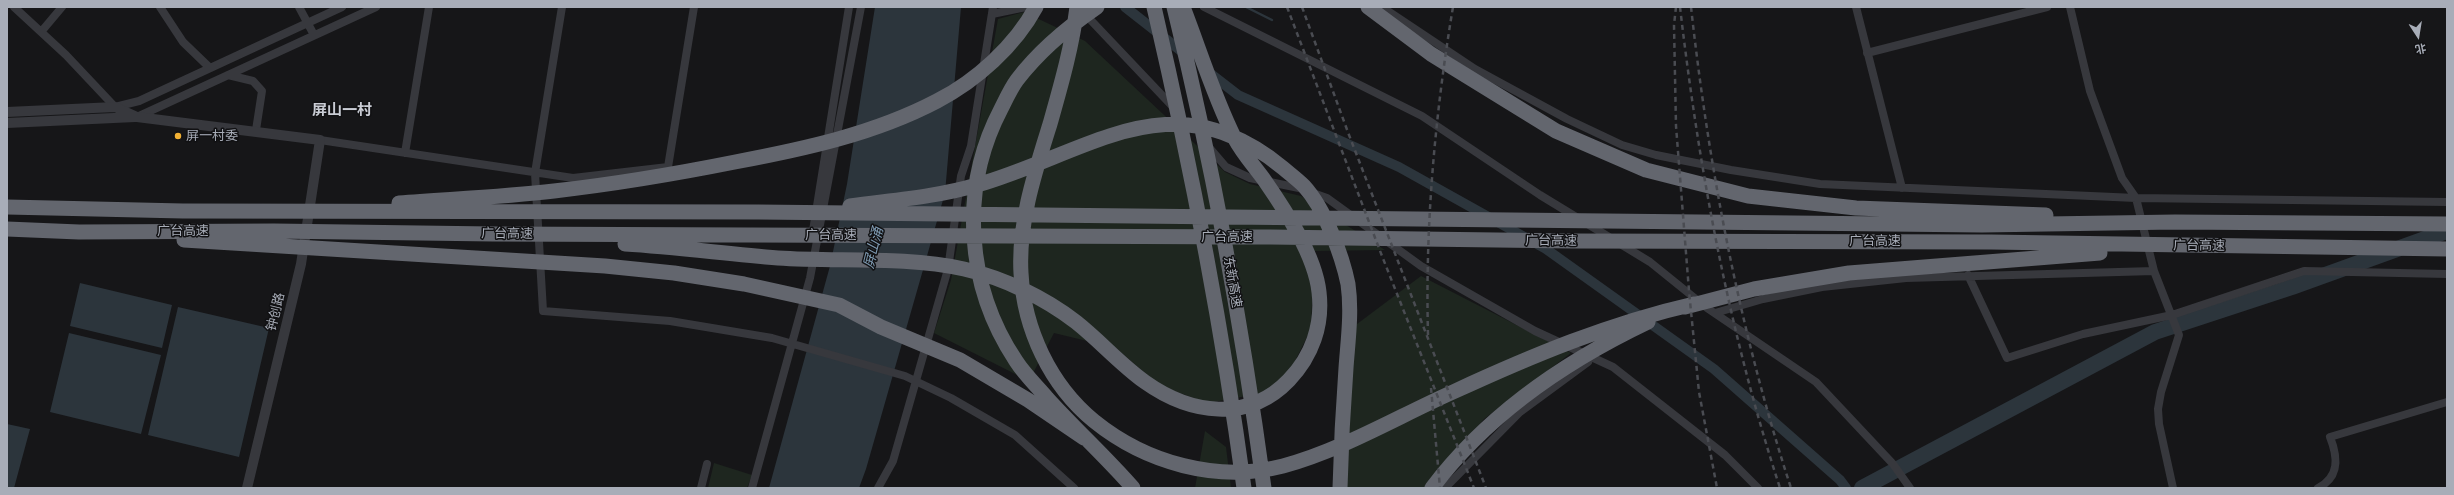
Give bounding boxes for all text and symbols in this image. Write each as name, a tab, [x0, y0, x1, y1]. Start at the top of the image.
north arrow	[2398, 16, 2438, 56]
text: 北	[2414, 41, 2427, 56]
district label: 屏山一村	[312, 102, 372, 120]
place label: 屏一村委	[186, 128, 238, 144]
marker: 屏一村委	[173, 131, 183, 141]
street label: 广台高速	[157, 223, 209, 239]
street label: 广台高速	[481, 226, 533, 242]
water label: 屏山涌	[861, 226, 887, 270]
street label: 广台高速	[805, 227, 857, 243]
street label: 广台高速	[1201, 229, 1253, 245]
street label: 广台高速	[1525, 233, 1577, 249]
street label: 广台高速	[1849, 233, 1901, 249]
street label: 广台高速	[2173, 238, 2225, 254]
street label: 东新高速	[1220, 255, 1244, 309]
street label: 钟创路	[264, 291, 288, 333]

